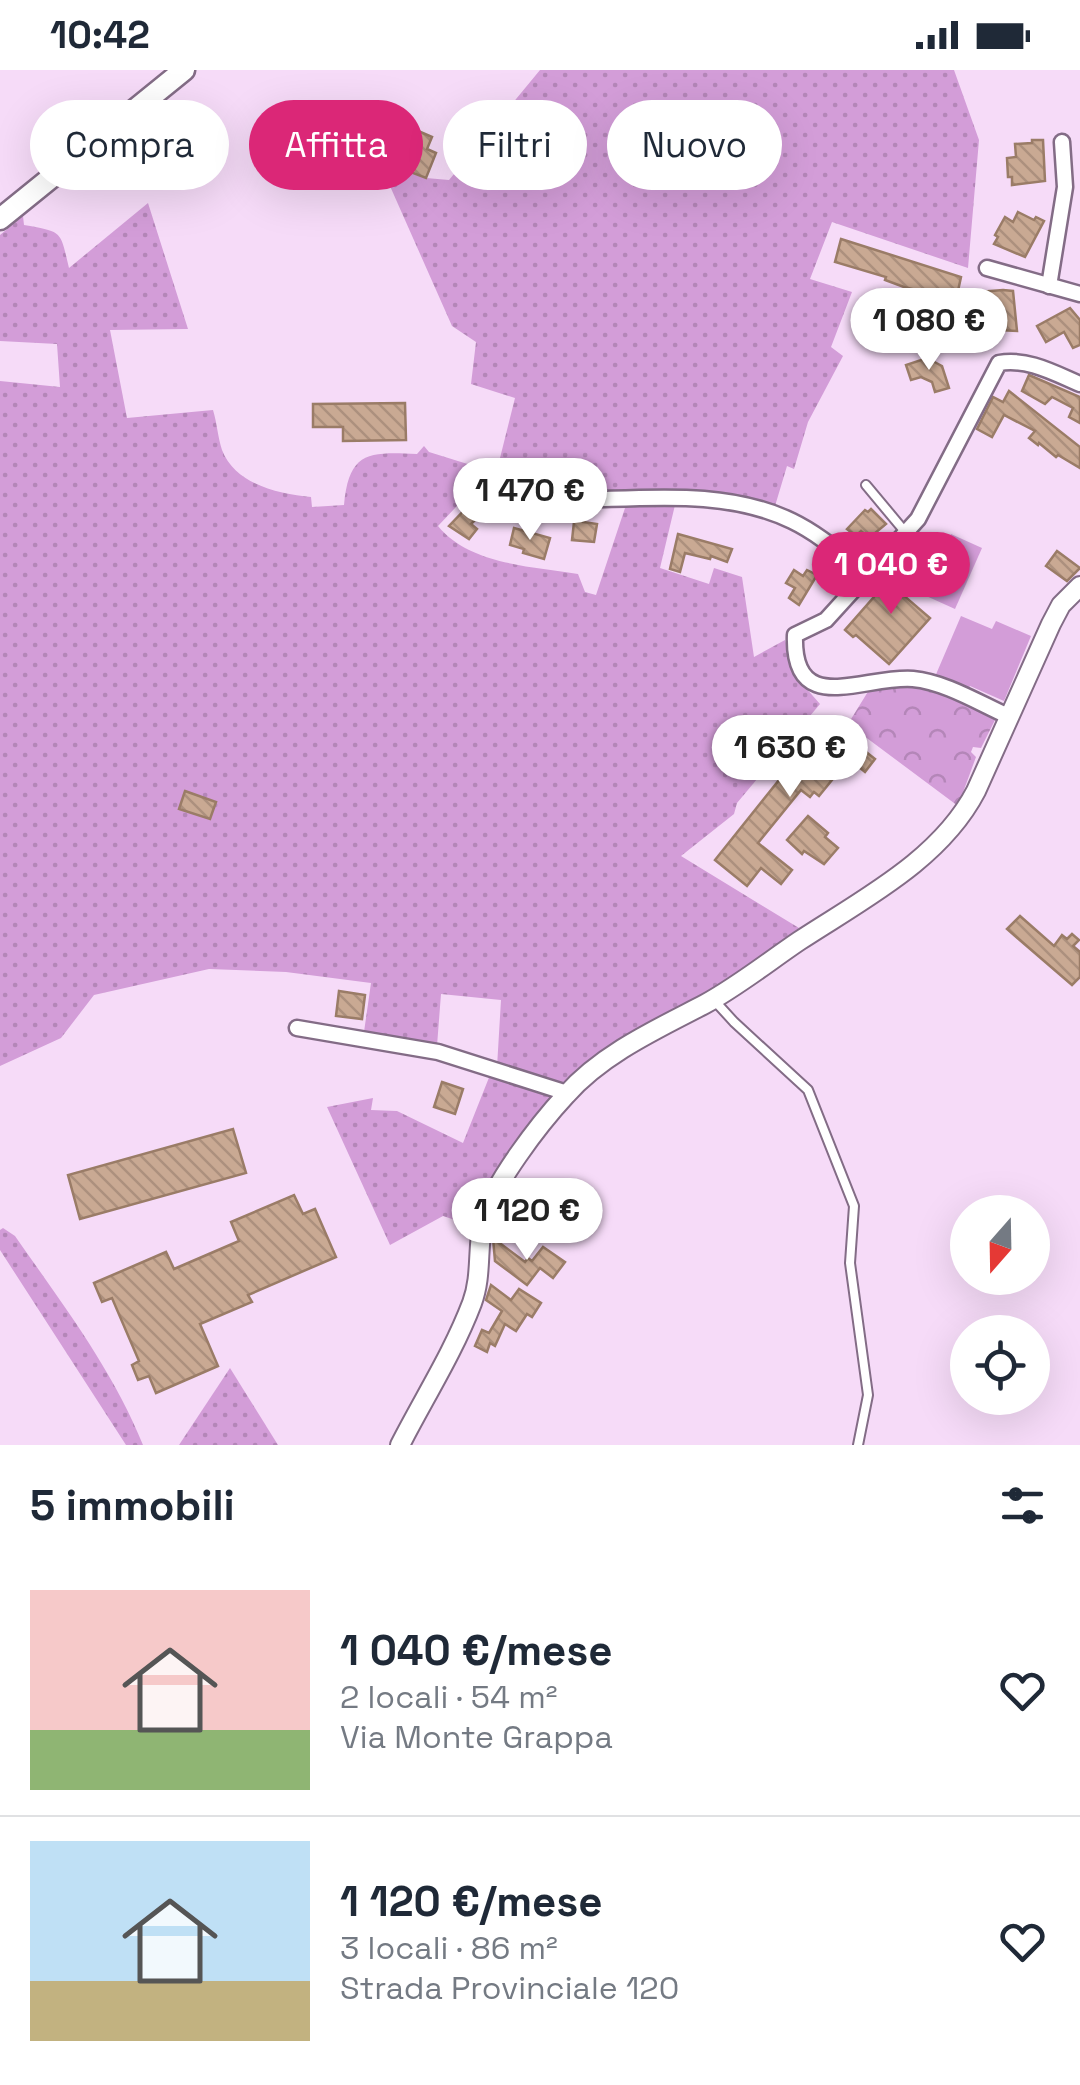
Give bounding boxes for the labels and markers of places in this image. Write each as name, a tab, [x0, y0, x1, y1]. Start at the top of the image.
pin: 1 080 €	[837, 288, 1021, 373]
pin: 1 470 €	[438, 458, 622, 543]
pin: 1 040 €	[799, 532, 983, 617]
pin: 1 630 €	[698, 715, 882, 800]
pin: 1 120 €	[435, 1178, 619, 1263]

